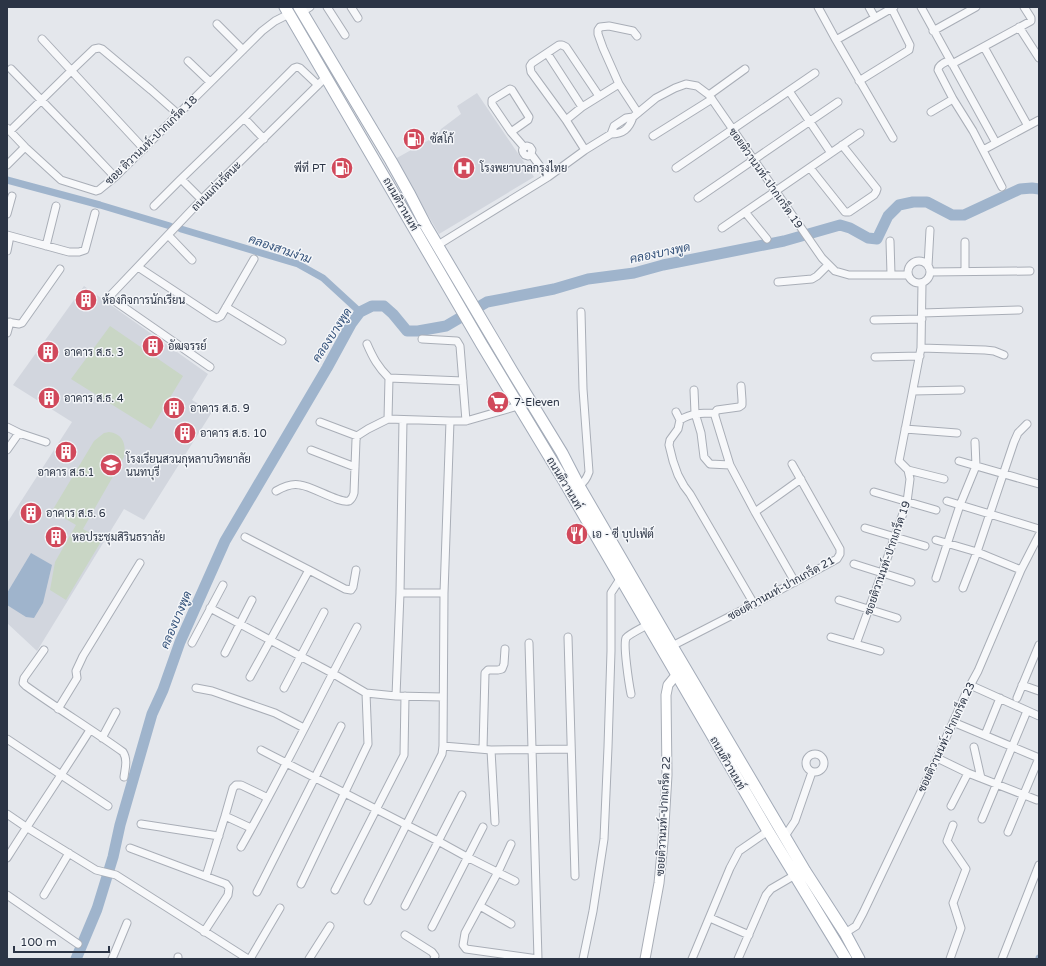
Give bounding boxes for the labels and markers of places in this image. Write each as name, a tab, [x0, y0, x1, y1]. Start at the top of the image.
fuel station icon: ซัสโก้	[401, 126, 427, 152]
place label: ซัสโก้	[430, 131, 455, 146]
fuel station icon: พีที PT	[329, 155, 355, 181]
hospital icon: โรงพยาบาลกรุงไทย	[451, 155, 477, 181]
place label: พีที PT	[294, 160, 326, 175]
place label: โรงพยาบาลกรุงไทย	[479, 160, 567, 177]
building icon: ห้องกิจการนักเรียน	[73, 287, 99, 313]
place label: ห้องกิจการนักเรียน	[102, 292, 185, 307]
building icon: อัฒจรรย์	[140, 333, 166, 359]
place label: อัฒจรรย์	[168, 338, 207, 353]
building icon: อาคาร ส.ธ. 3	[35, 339, 61, 365]
place label: อาคาร ส.ธ. 3	[64, 346, 124, 359]
building icon: อาคาร ส.ธ. 4	[36, 385, 62, 411]
supermarket icon: 7-Eleven	[485, 389, 511, 415]
place label: อาคาร ส.ธ. 4	[64, 392, 124, 405]
building icon: อาคาร ส.ธ. 9	[161, 395, 187, 421]
place label: 7-Eleven	[514, 396, 560, 409]
place label: อาคาร ส.ธ. 9	[190, 402, 250, 415]
building icon: อาคาร ส.ธ. 10	[172, 420, 198, 446]
place label: อาคาร ส.ธ. 10	[200, 427, 267, 440]
building icon: อาคาร ส.ธ.1	[53, 439, 79, 465]
place label: โรงเรียนสวนกุหลาบวิทยาลัย นนทบุรี	[125, 451, 251, 481]
school or university icon: โรงเรียนสวนกุหลาบวิทยาลัย นนทบุรี	[98, 452, 124, 478]
place label: อาคาร ส.ธ.1	[38, 466, 94, 479]
building icon: อาคาร ส.ธ. 6	[18, 500, 44, 526]
place label: อาคาร ส.ธ. 6	[46, 507, 106, 520]
restaurant icon: เอ - ซี บุปเฟ่ต์	[564, 521, 590, 547]
building icon: หอประชุมสิรินธราลัย	[43, 524, 69, 550]
place label: เอ - ซี บุปเฟ่ต์	[592, 526, 654, 543]
place label: หอประชุมสิรินธราลัย	[72, 530, 165, 546]

